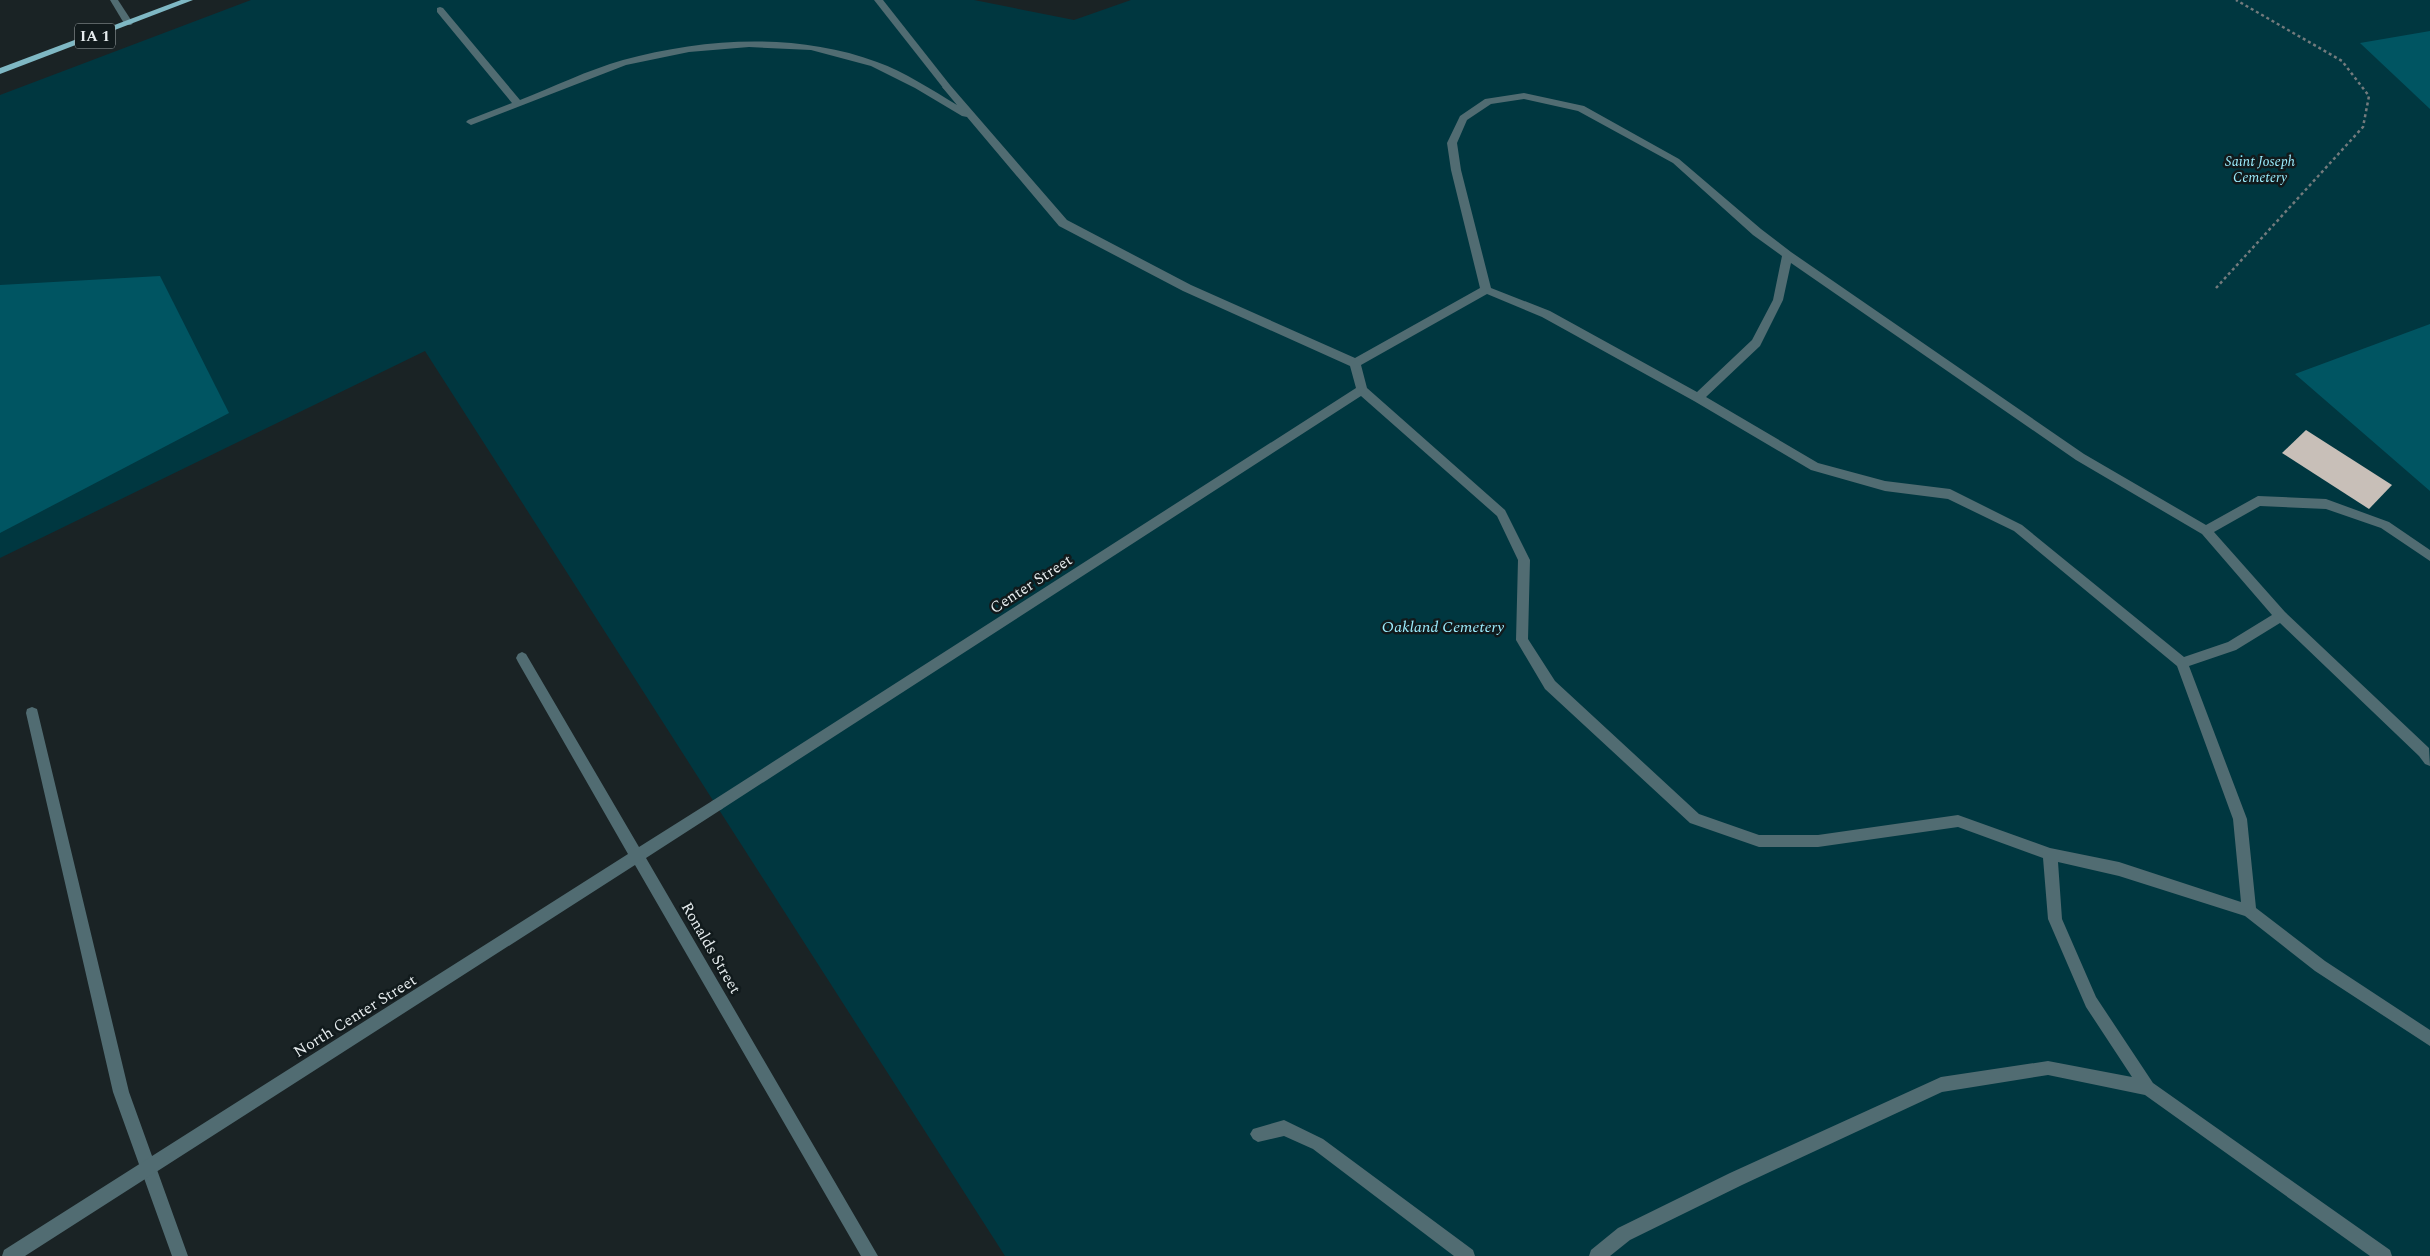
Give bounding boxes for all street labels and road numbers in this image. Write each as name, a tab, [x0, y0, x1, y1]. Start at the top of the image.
road number: IA 1	[75, 24, 115, 48]
street label: Center Street	[985, 548, 1077, 620]
street label: Ronalds Street	[675, 898, 747, 999]
street label: North Center Street	[289, 968, 422, 1064]

